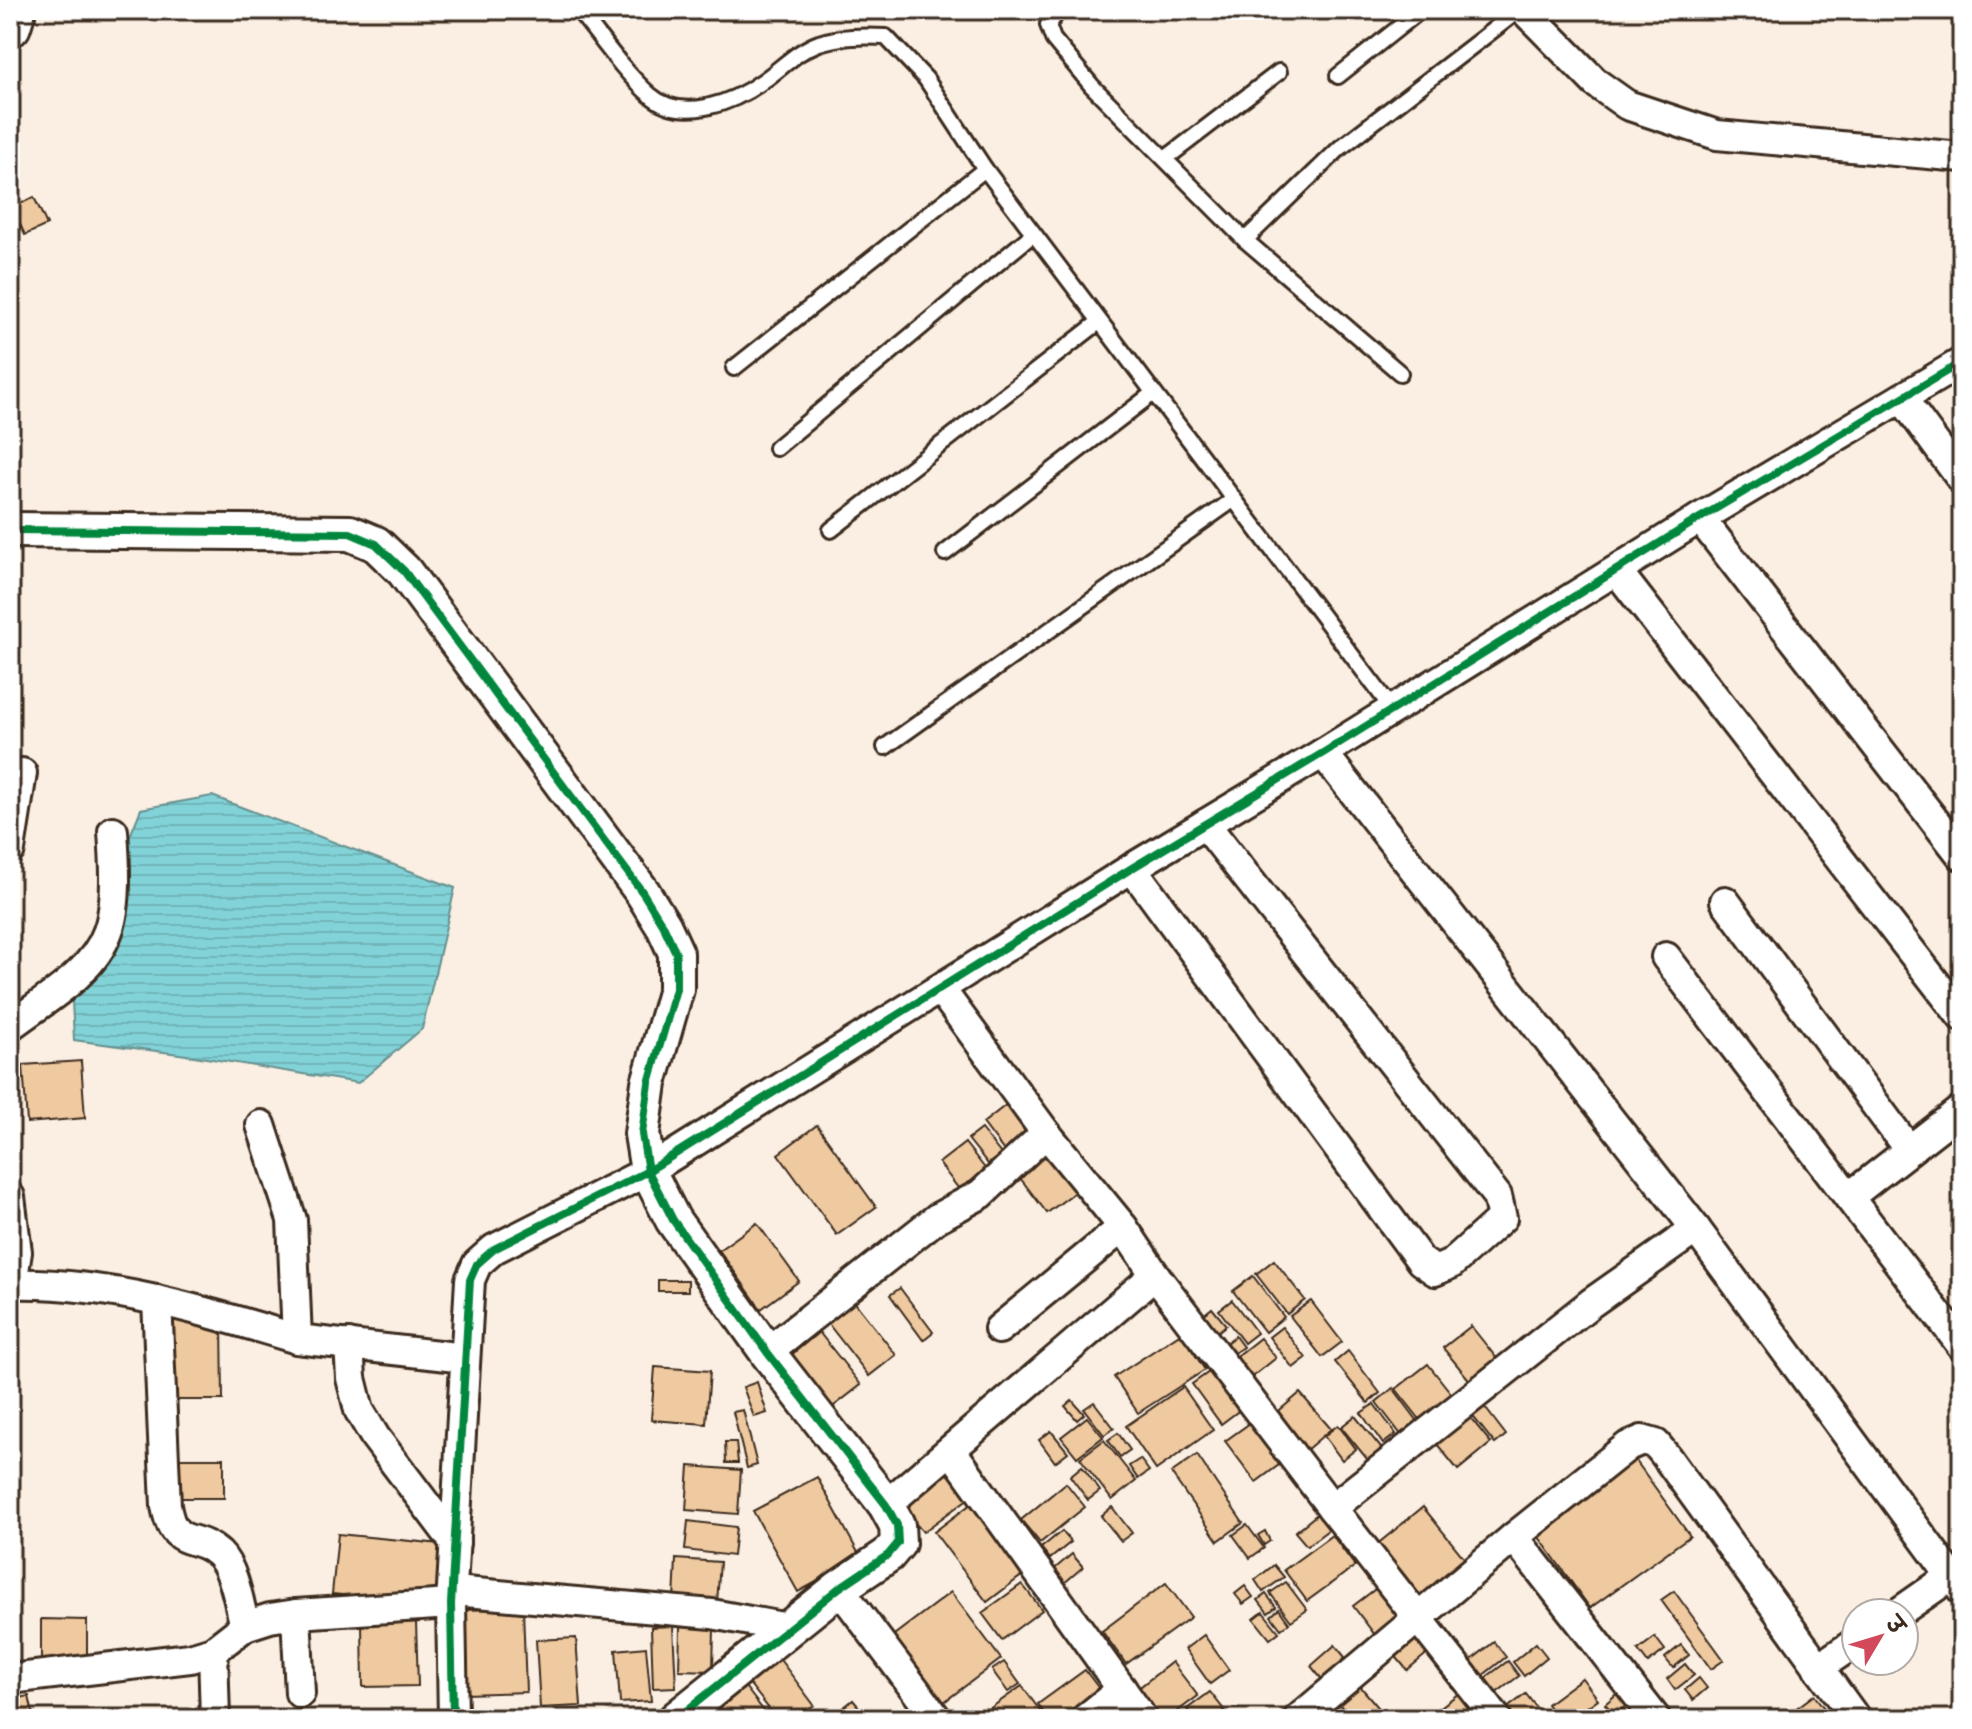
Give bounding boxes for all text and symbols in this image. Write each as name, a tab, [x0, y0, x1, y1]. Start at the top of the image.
north arrow	[1840, 1597, 1920, 1677]
text: उ	[1877, 1609, 1913, 1643]

